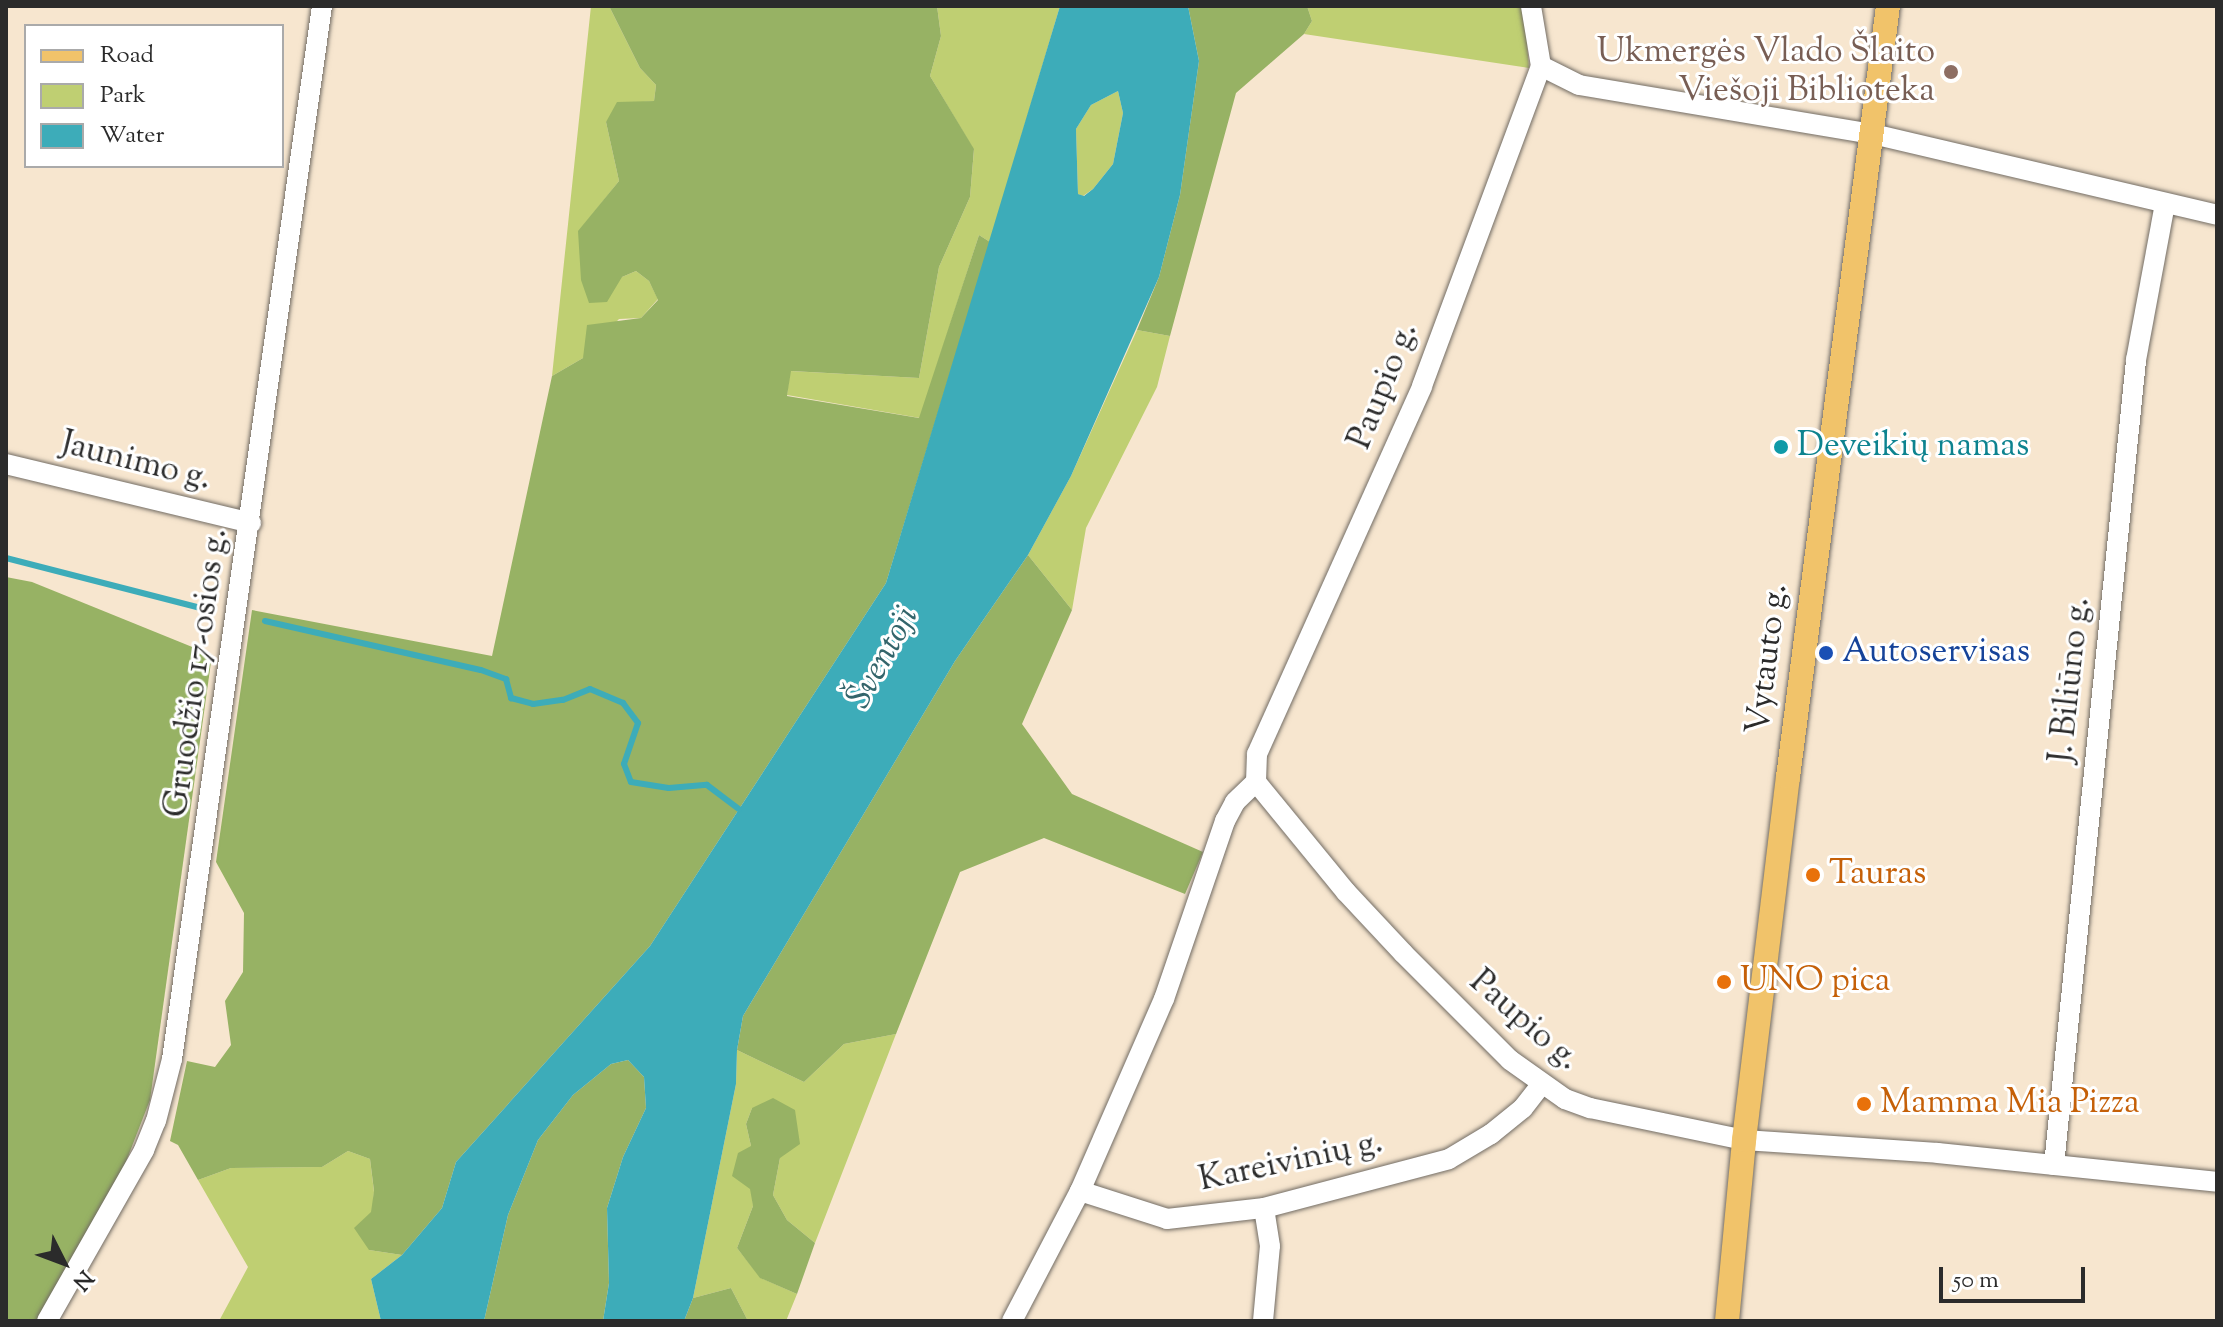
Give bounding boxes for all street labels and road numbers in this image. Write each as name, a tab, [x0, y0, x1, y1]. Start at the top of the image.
street label: Paupio g.	[1340, 317, 1428, 455]
street label: Jaunimo g.	[57, 424, 215, 500]
street label: Gruodžio 17-osios g.	[157, 526, 237, 820]
street label: Vytauto g.	[1739, 581, 1797, 737]
street label: J. Biliūno g.	[2042, 595, 2100, 765]
street label: Paupio g.	[1460, 962, 1588, 1080]
street label: Kareivinių g.	[1195, 1123, 1387, 1201]

